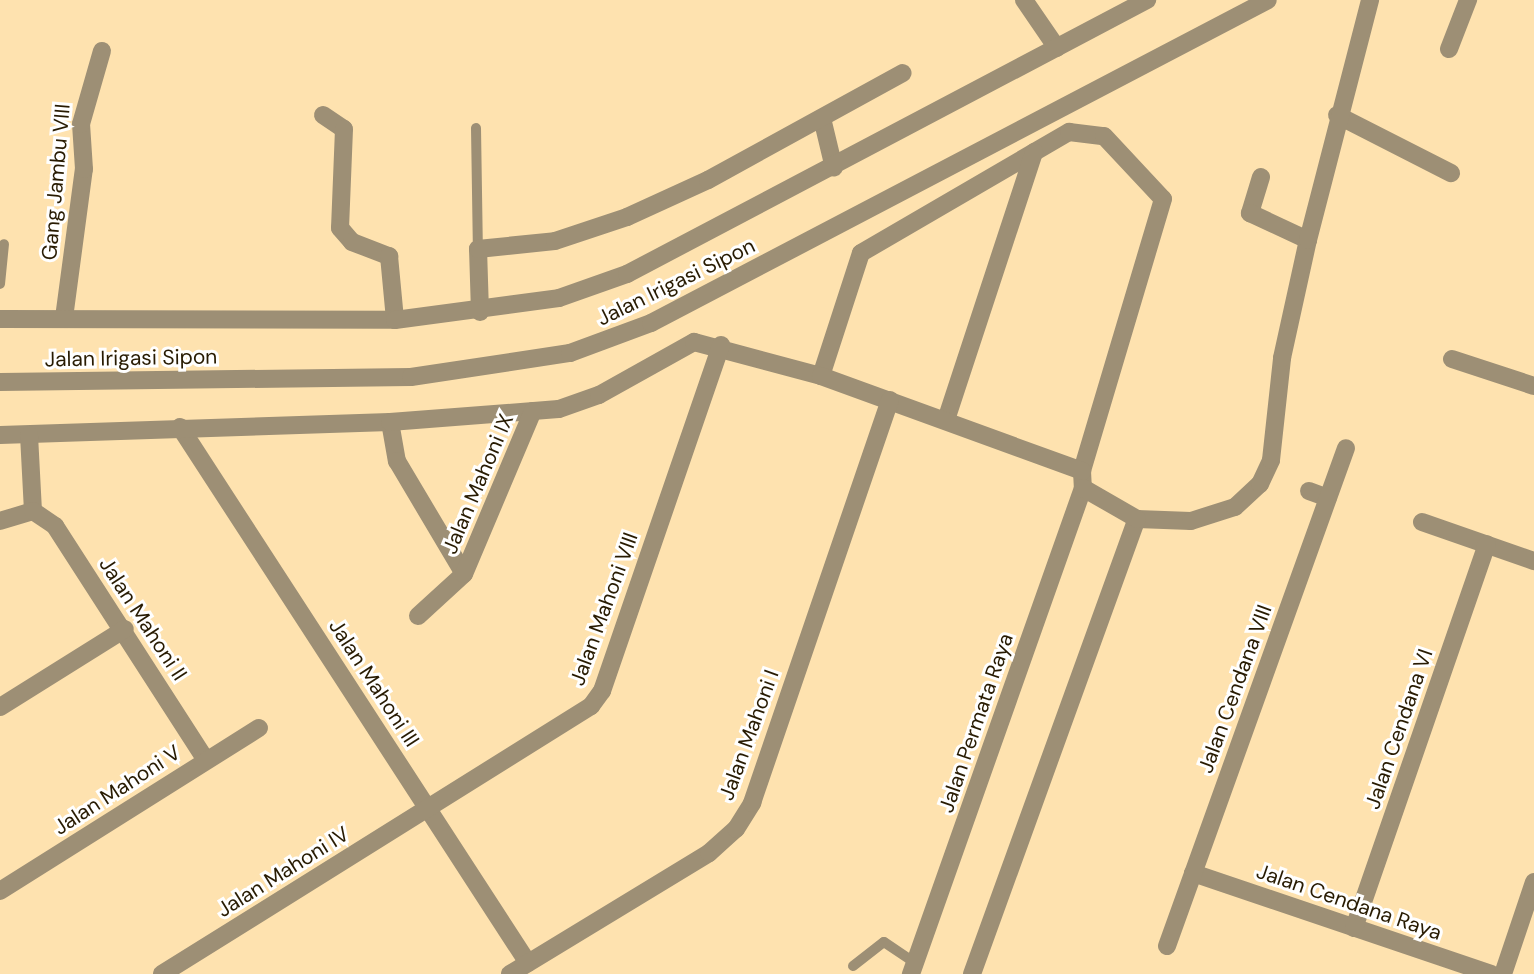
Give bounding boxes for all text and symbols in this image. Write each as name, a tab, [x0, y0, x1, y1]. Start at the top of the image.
street label: Gang Jambu VIII	[37, 103, 75, 261]
street label: Jalan Irigasi Sipon	[593, 233, 759, 331]
street label: Jalan Irigasi Sipon	[44, 344, 218, 372]
street label: Jalan Mahoni IX	[437, 410, 519, 558]
street label: Jalan Mahoni VIII	[565, 529, 643, 689]
street label: Jalan Mahoni II	[94, 553, 192, 685]
street label: Jalan Cendana VIII	[1193, 601, 1277, 777]
street label: Jalan Mahoni III	[323, 615, 425, 751]
street label: Jalan Permata Raya	[934, 630, 1018, 816]
street label: Jalan Cendana VI	[1360, 646, 1438, 812]
street label: Jalan Mahoni I	[714, 666, 784, 804]
street label: Jalan Mahoni V	[49, 740, 185, 840]
street label: Jalan Mahoni IV	[212, 821, 354, 923]
street label: Jalan Cendana Raya	[1253, 858, 1445, 946]

